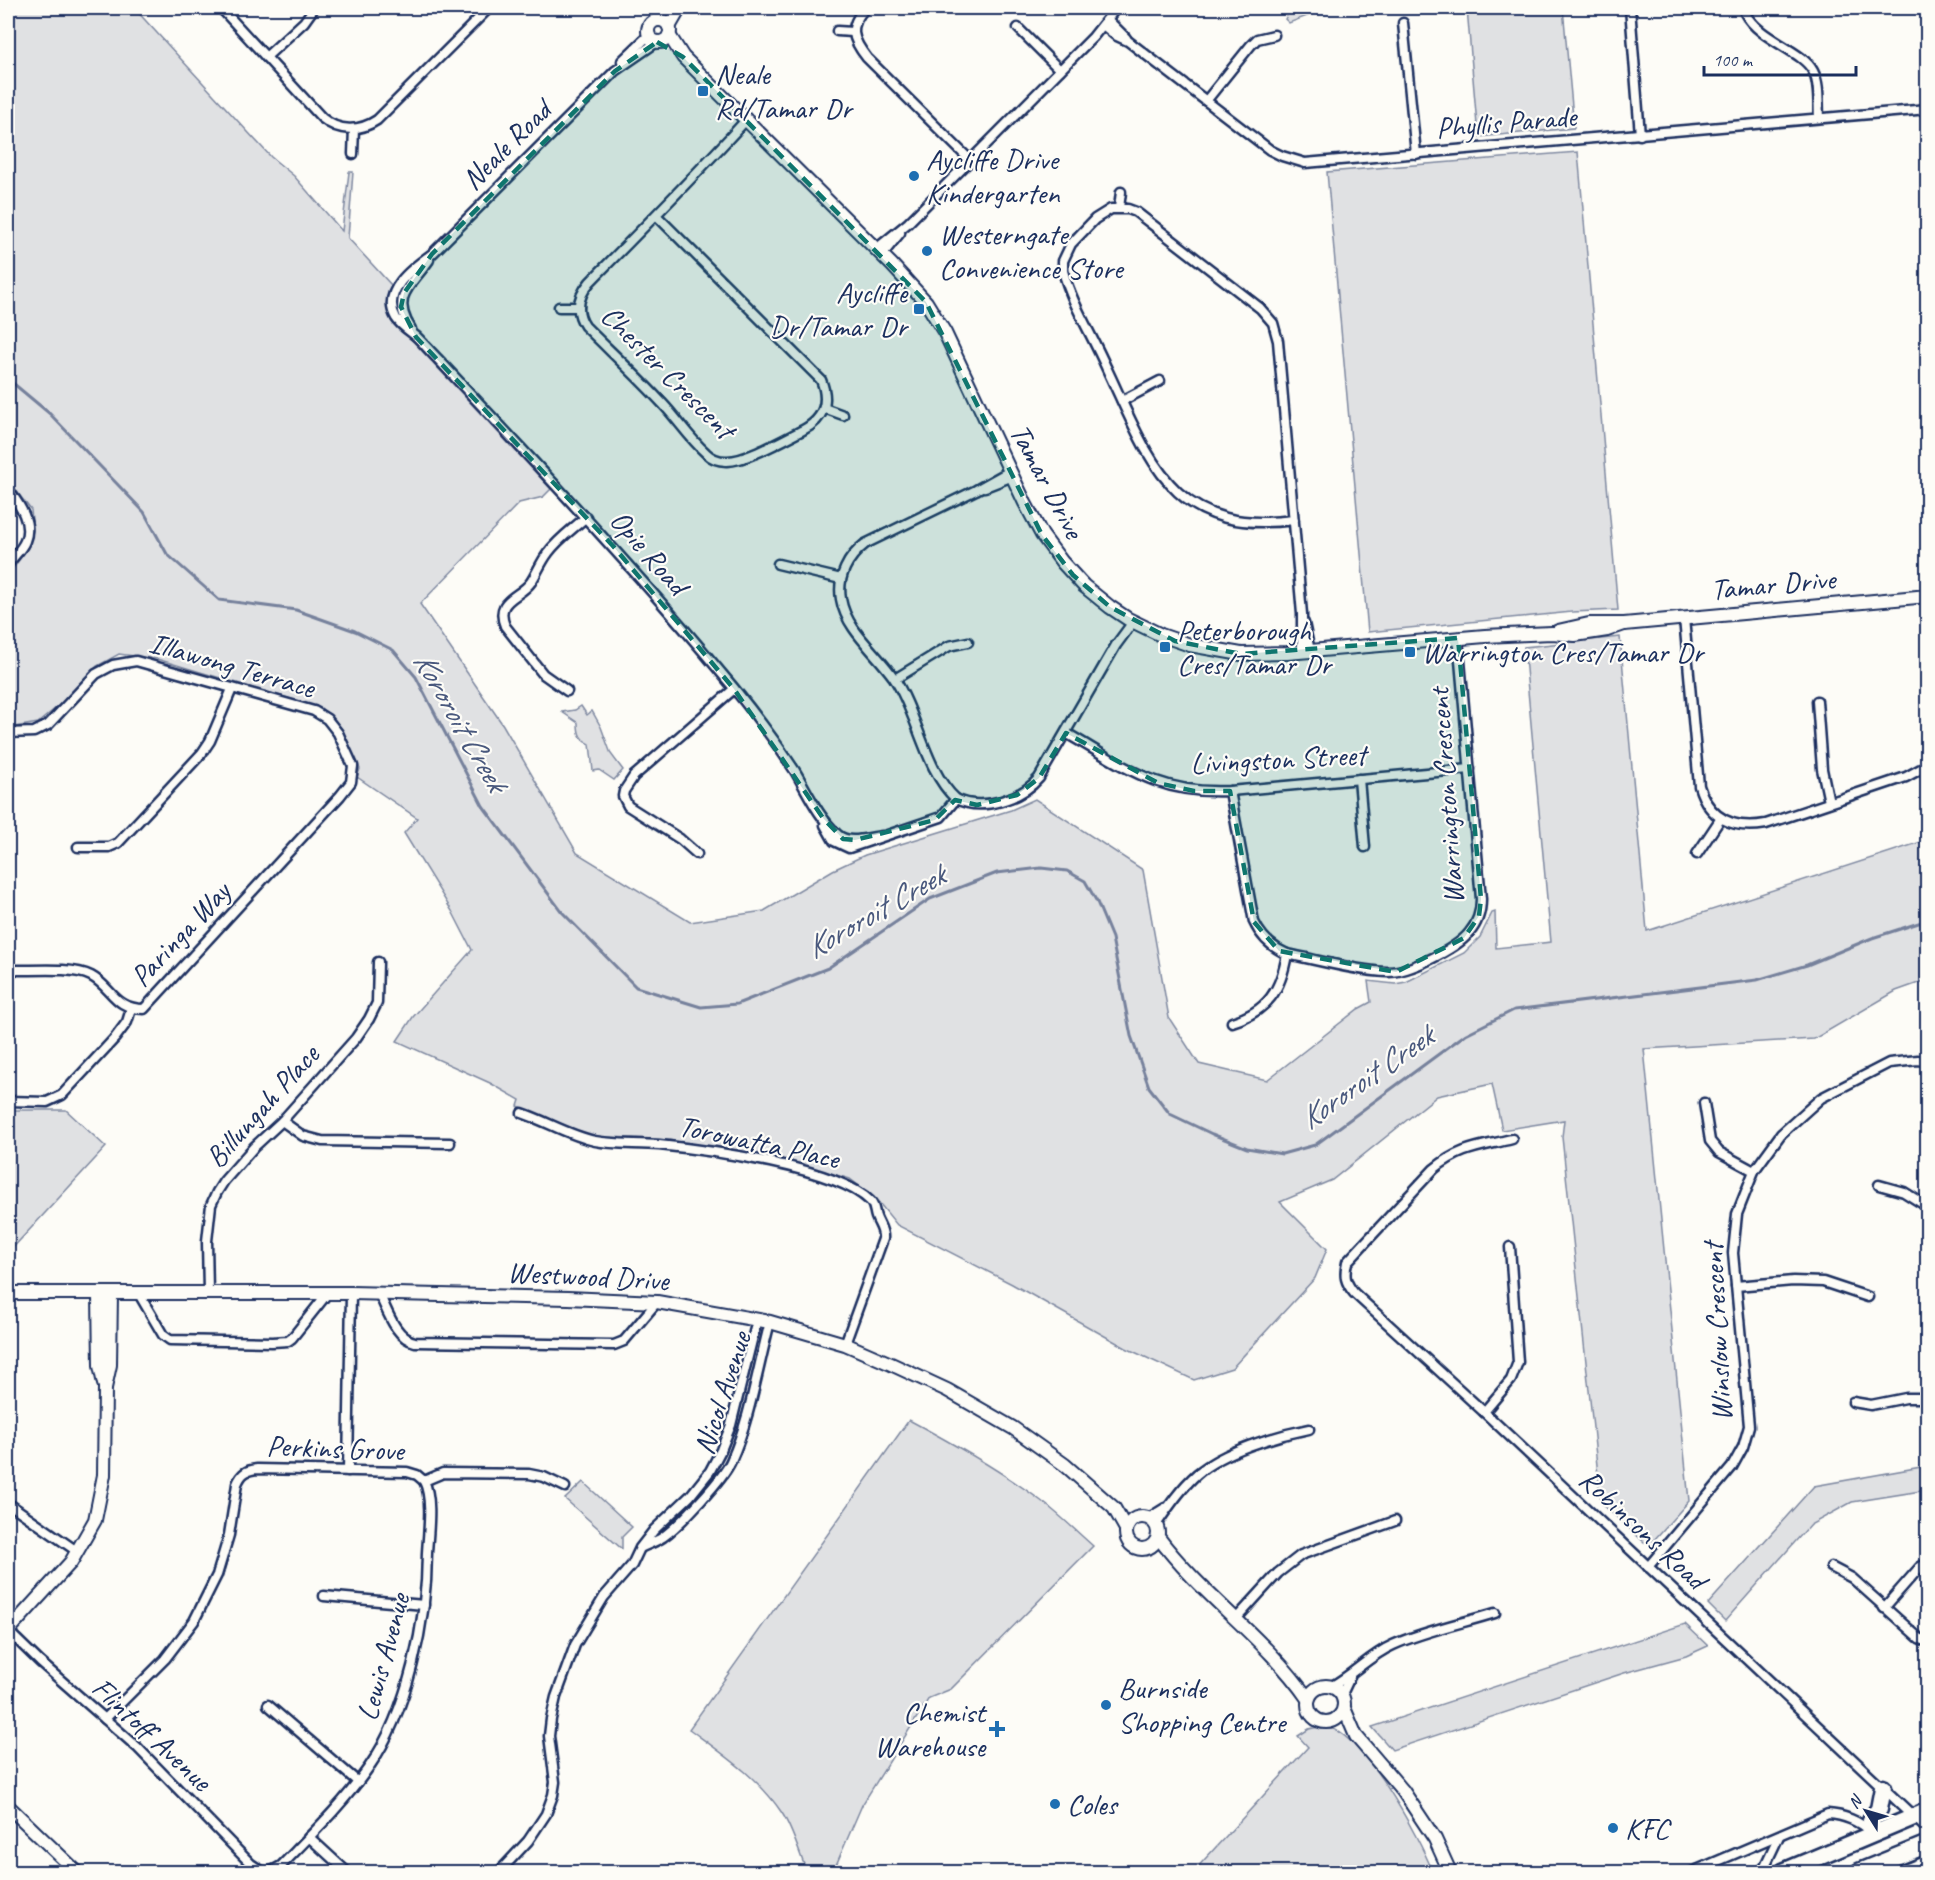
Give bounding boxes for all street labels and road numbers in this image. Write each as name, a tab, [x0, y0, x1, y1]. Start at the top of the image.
street label: Neale Road	[453, 89, 562, 198]
street label: Phyllis Parade	[1434, 97, 1580, 147]
street label: Chester Crescent	[593, 297, 746, 450]
street label: Tamar Drive	[1001, 417, 1094, 547]
street label: Opie Road	[602, 502, 699, 606]
street label: Tamar Drive	[1709, 559, 1839, 608]
street label: Illawong Terrace	[145, 623, 321, 707]
street label: Warrington Crescent	[1419, 684, 1473, 905]
street label: Livingston Street	[1189, 735, 1371, 783]
street label: Paringa Way	[122, 871, 240, 995]
street label: Billungah Place	[197, 1035, 329, 1175]
street label: Torowatta Place	[675, 1106, 845, 1178]
street label: Winslow Crescent	[1693, 1238, 1741, 1422]
street label: Westwood Drive	[507, 1253, 672, 1299]
street label: Nicol Avenue	[684, 1325, 760, 1459]
street label: Perkins Grove	[266, 1427, 406, 1469]
street label: Robinsons Road	[1571, 1460, 1718, 1601]
street label: Lewis Avenue	[348, 1587, 419, 1725]
street label: Flintoff Avenue	[84, 1669, 221, 1801]

